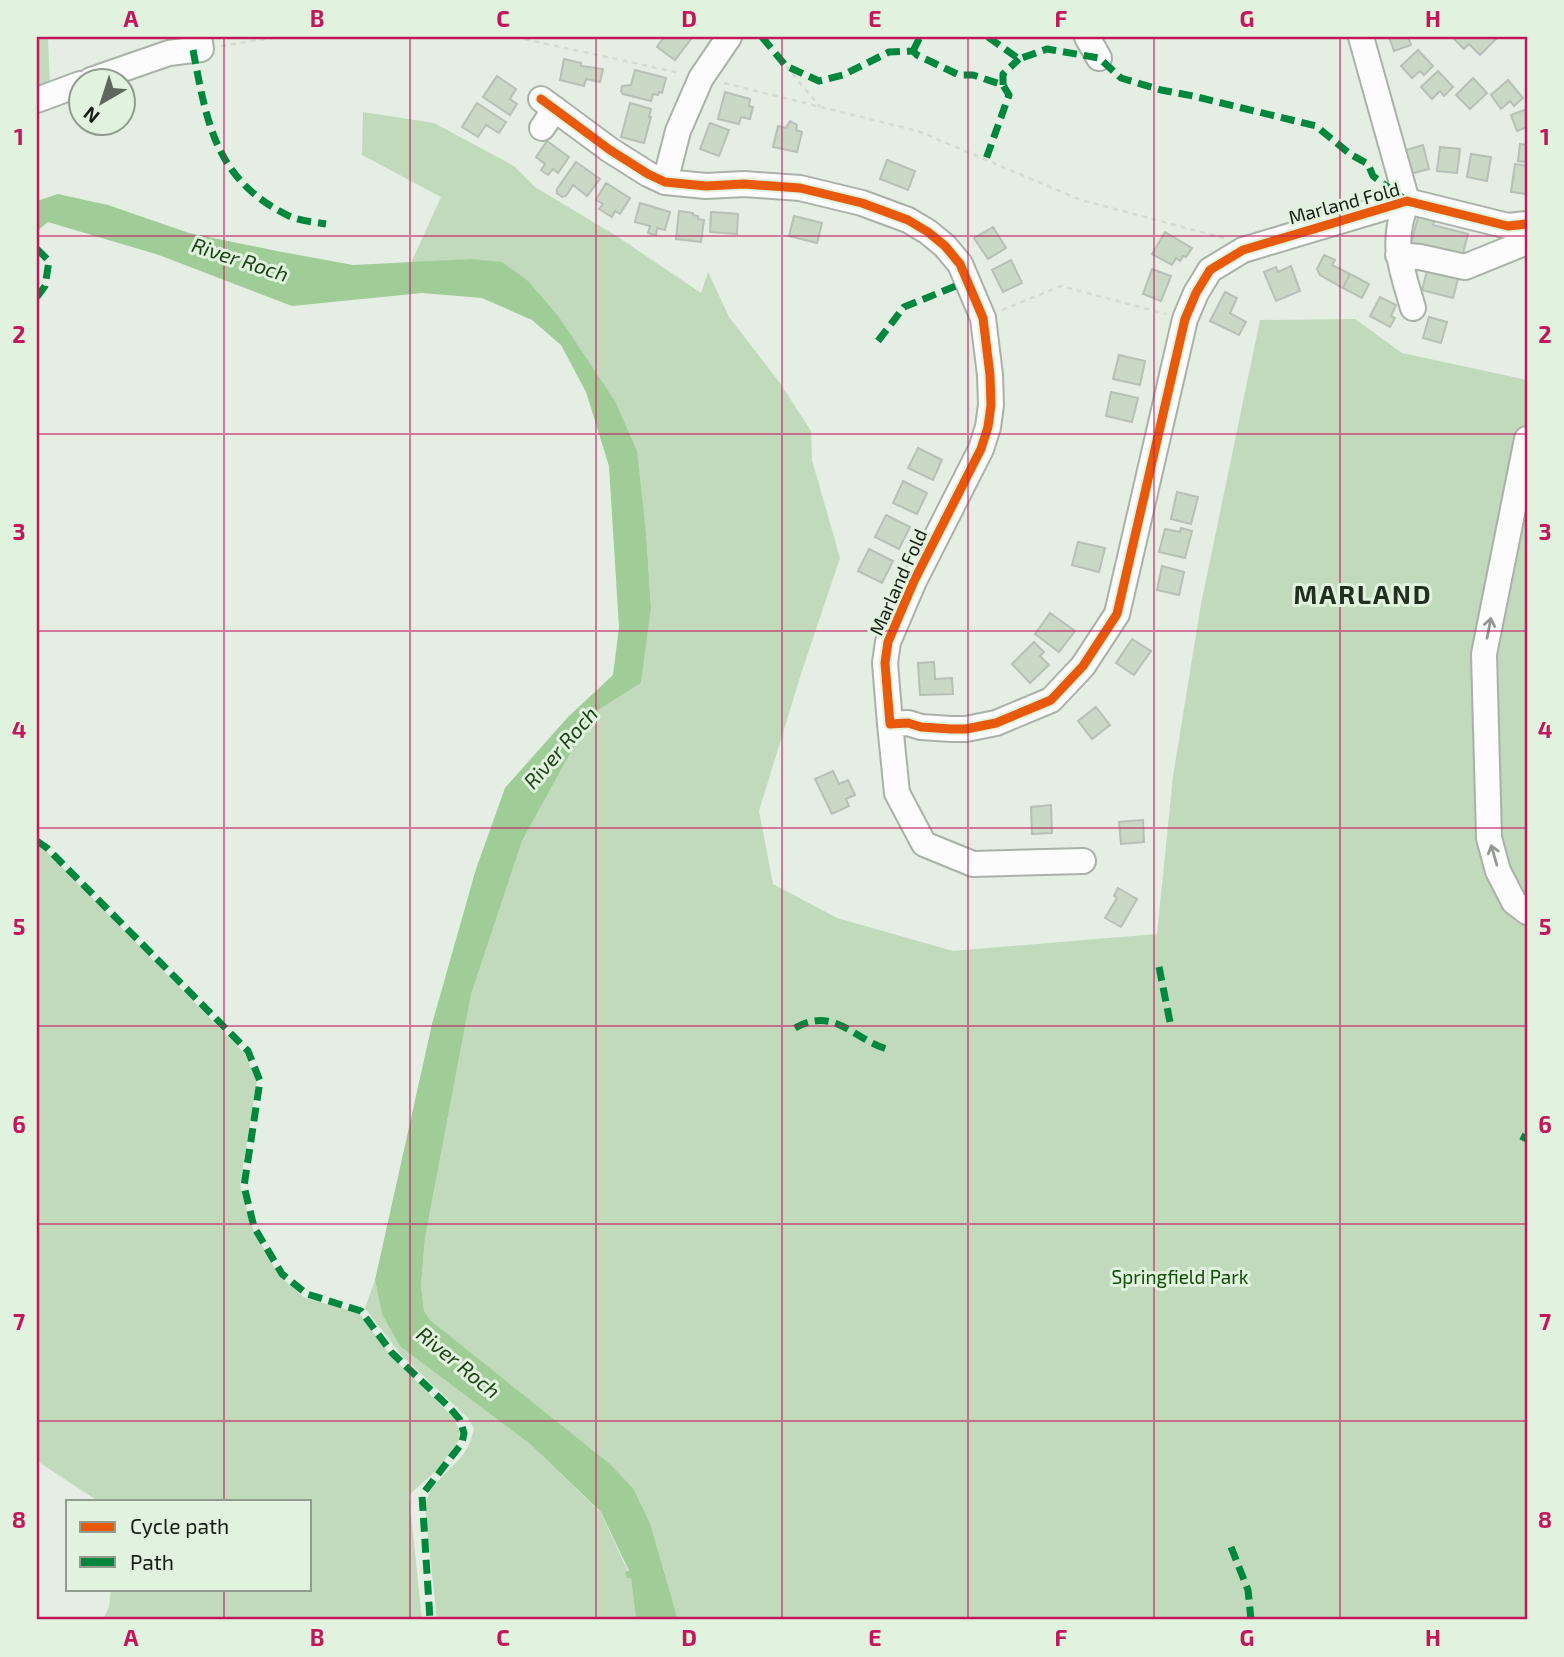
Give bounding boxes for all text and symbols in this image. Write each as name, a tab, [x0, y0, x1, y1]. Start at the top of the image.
text: A	[123, 4, 139, 32]
text: B	[310, 4, 324, 32]
text: C	[496, 4, 510, 32]
text: D	[681, 4, 697, 32]
text: E	[868, 4, 882, 32]
text: F	[1055, 4, 1068, 32]
text: G	[1240, 4, 1254, 32]
text: H	[1425, 4, 1441, 32]
north arrow	[66, 66, 136, 136]
text: N	[78, 102, 104, 129]
text: 1	[14, 122, 24, 150]
text: 1	[1540, 122, 1550, 150]
street label: Marland Fold	[1286, 177, 1402, 228]
water label: River Roch	[189, 231, 292, 286]
text: 2	[12, 320, 26, 348]
text: 2	[1538, 320, 1552, 348]
text: 3	[12, 517, 26, 545]
text: 3	[1538, 517, 1552, 545]
street label: Marland Fold	[864, 525, 931, 639]
district label: MARLAND	[1293, 578, 1433, 609]
one-way arrow	[1483, 617, 1497, 640]
water label: River Roch	[518, 701, 602, 793]
text: 4	[12, 715, 26, 743]
text: 4	[1538, 715, 1552, 743]
one-way arrow	[1486, 844, 1499, 866]
text: 5	[13, 912, 25, 940]
text: 5	[1539, 912, 1551, 940]
text: 6	[12, 1110, 26, 1138]
text: 6	[1538, 1110, 1552, 1138]
park label: Springfield Park	[1112, 1265, 1249, 1288]
text: 7	[13, 1307, 25, 1335]
text: 7	[1539, 1307, 1551, 1335]
water label: River Roch	[412, 1321, 506, 1403]
legend	[66, 1500, 312, 1590]
text: 8	[12, 1505, 26, 1533]
text: 8	[1538, 1505, 1552, 1533]
text: Cycle path	[130, 1513, 229, 1538]
text: Path	[130, 1549, 174, 1574]
text: A	[123, 1623, 139, 1651]
text: B	[310, 1623, 324, 1651]
text: C	[496, 1623, 510, 1651]
text: D	[681, 1623, 697, 1651]
text: E	[868, 1623, 882, 1651]
text: F	[1055, 1623, 1068, 1651]
text: G	[1240, 1623, 1254, 1651]
text: H	[1425, 1623, 1441, 1651]

